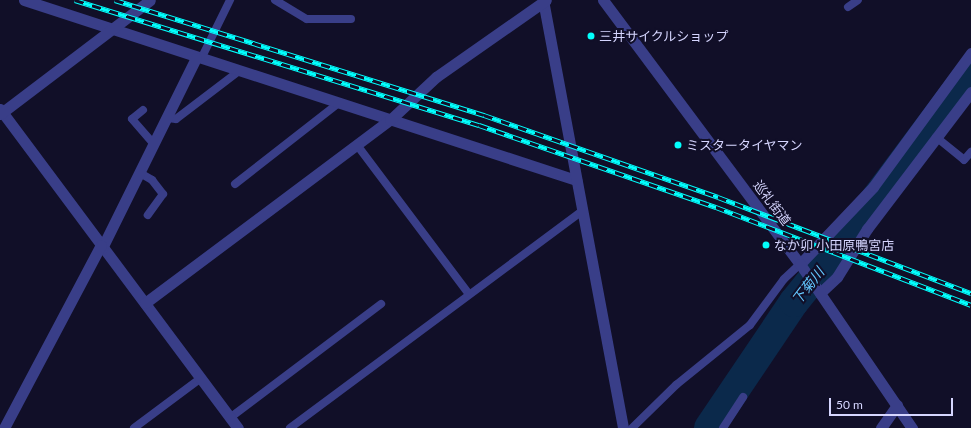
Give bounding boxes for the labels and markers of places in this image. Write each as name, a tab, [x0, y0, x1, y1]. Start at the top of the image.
place label: 三井サイクルショップ	[599, 28, 729, 44]
marker: 三井サイクルショップ	[586, 31, 596, 41]
place label: ミスタータイヤマン	[686, 137, 803, 153]
marker: ミスタータイヤマン	[673, 140, 683, 150]
place label: なか卯 小田原鴨宮店	[774, 237, 894, 253]
marker: なか卯 小田原鴨宮店	[761, 240, 771, 250]

